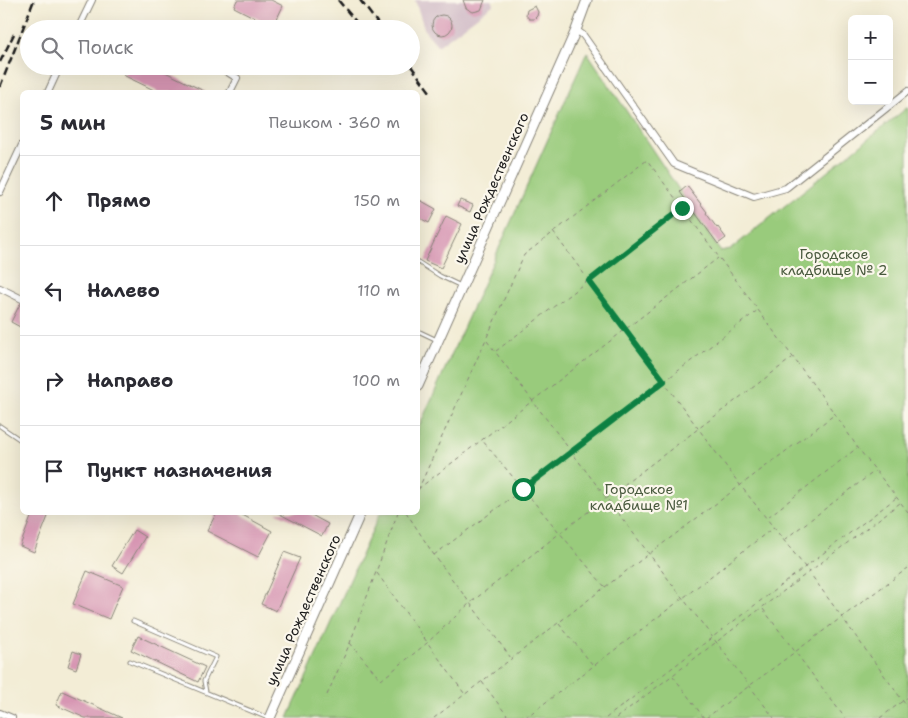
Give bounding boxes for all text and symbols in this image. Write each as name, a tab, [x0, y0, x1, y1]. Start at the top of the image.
map controls	[848, 15, 893, 105]
button: +	[848, 15, 893, 60]
search box	[20, 20, 420, 75]
icon: search	[38, 34, 66, 62]
text: Поиск	[78, 35, 133, 60]
button: −	[848, 60, 893, 105]
text: 5 мин	[40, 109, 106, 137]
street label: улица Рождественского	[449, 110, 533, 266]
text: Пешком · 360 m	[269, 112, 400, 133]
icon: ahead	[40, 187, 68, 215]
text: Прямо	[87, 188, 151, 213]
text: 150 m	[353, 190, 400, 211]
route end	[671, 197, 694, 220]
park label: Городское кладбище № 2	[780, 245, 888, 279]
icon: left	[40, 277, 68, 305]
text: Налево	[87, 278, 160, 303]
text: 110 m	[357, 280, 400, 301]
icon: right	[40, 367, 68, 395]
text: Направо	[87, 368, 173, 393]
text: 100 m	[352, 370, 400, 391]
icon: arrive	[40, 457, 68, 485]
text: Пункт назначения	[87, 458, 272, 483]
route start	[512, 478, 535, 501]
park label: Городское кладбище №1	[590, 480, 688, 514]
street label: улица Рождественского	[261, 532, 345, 688]

